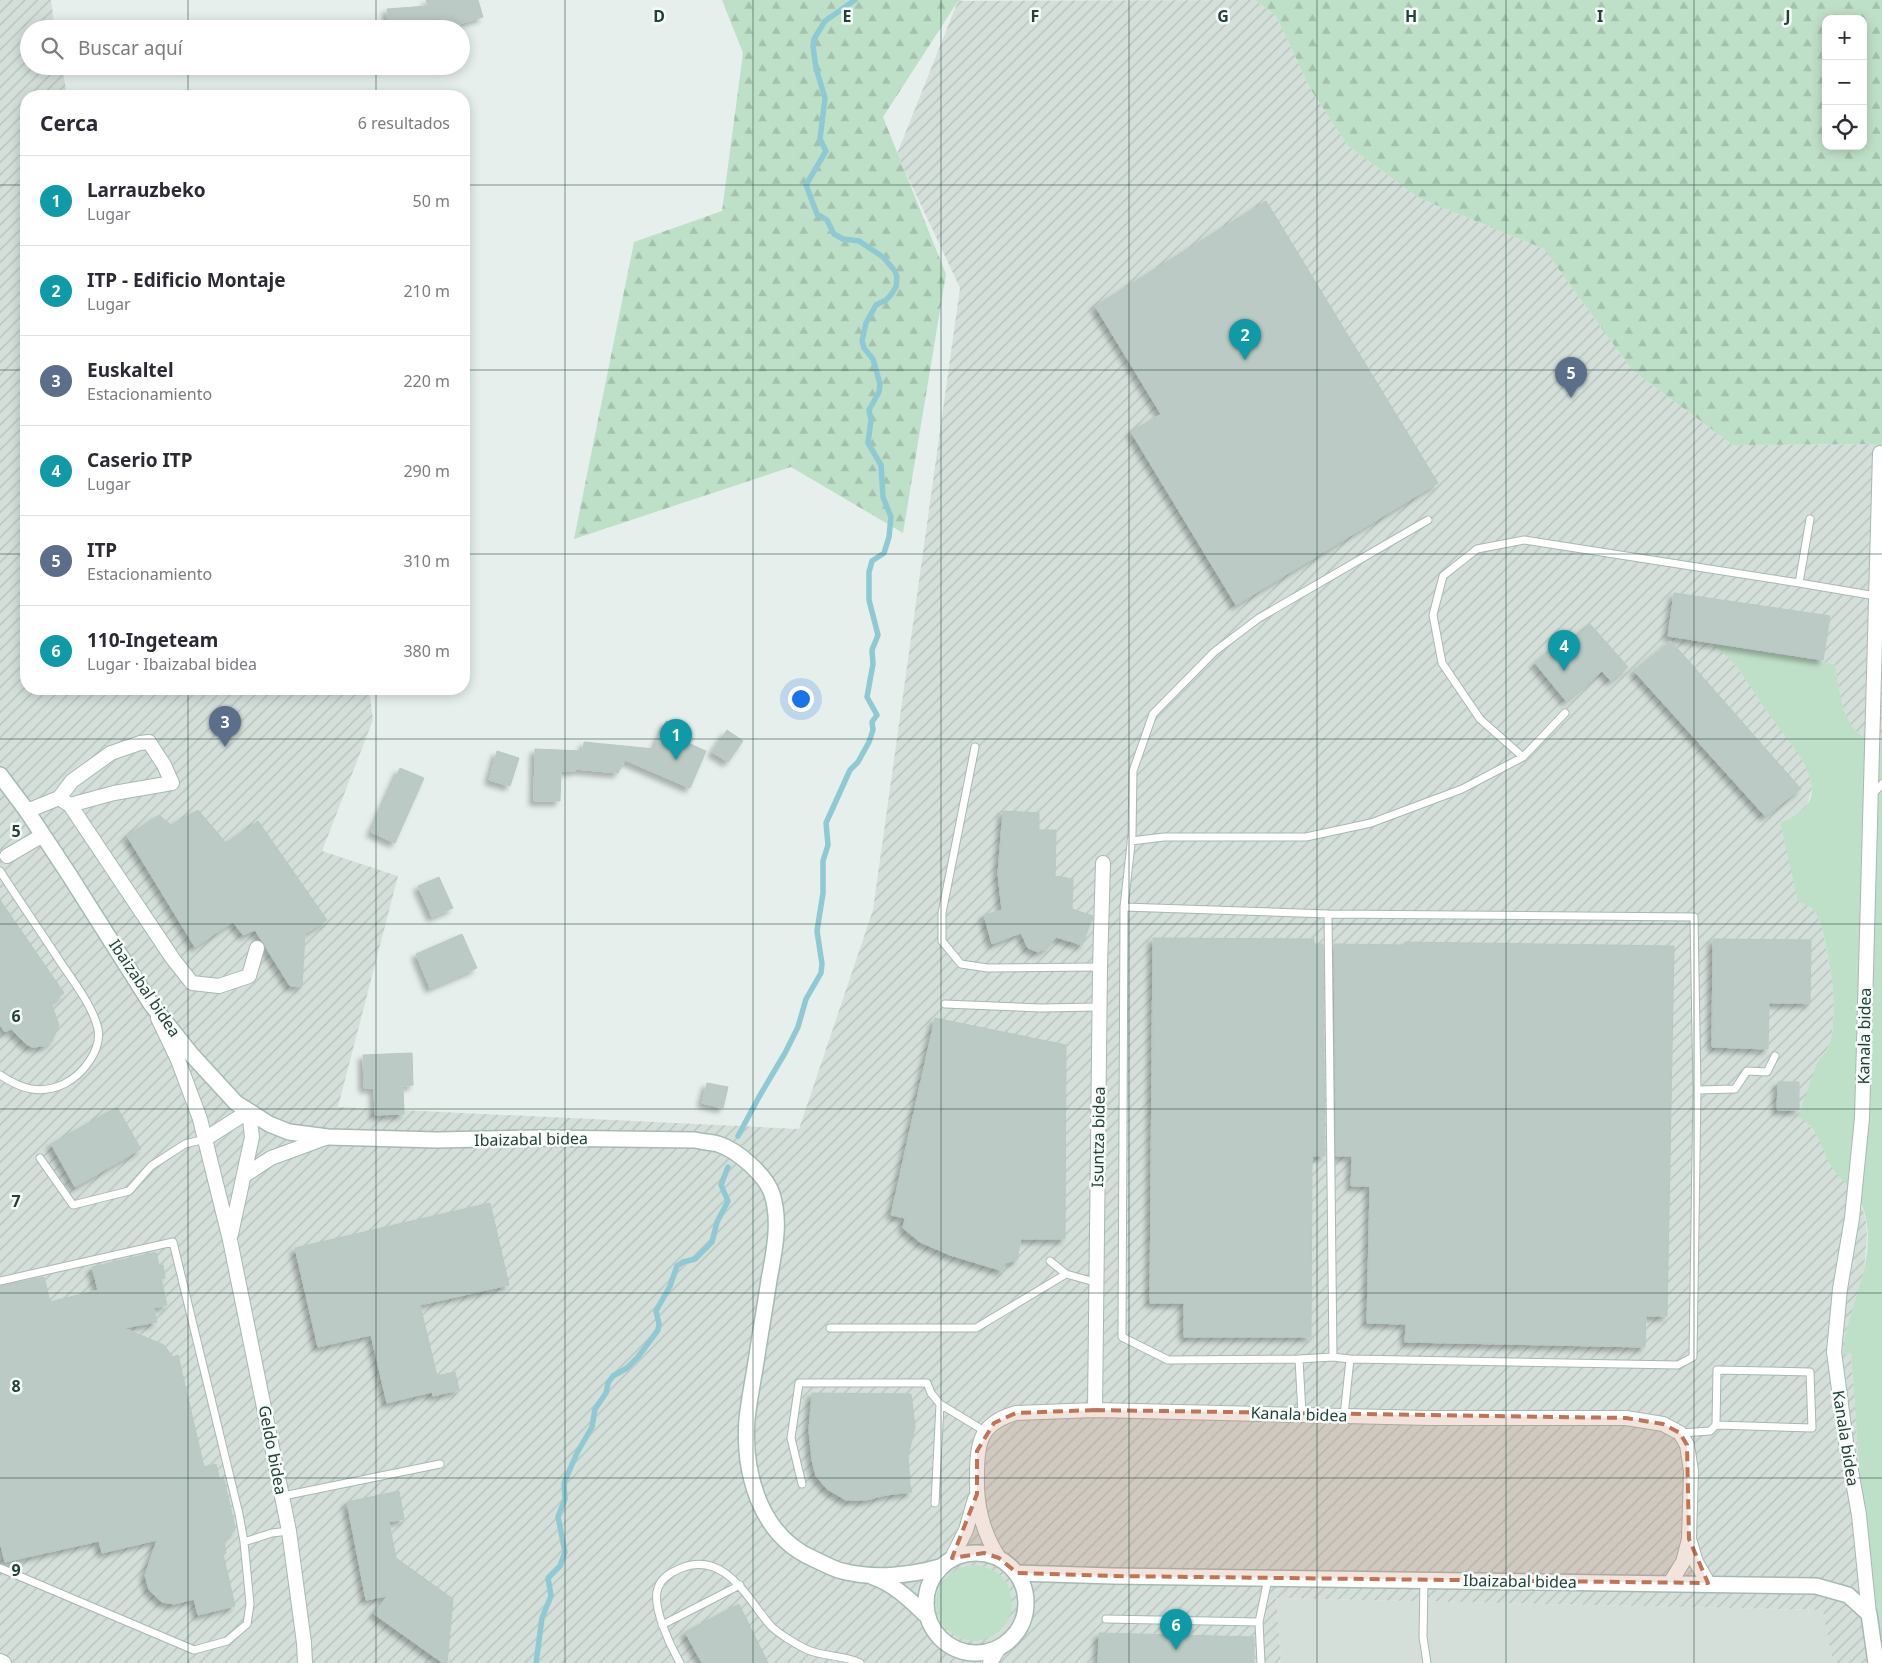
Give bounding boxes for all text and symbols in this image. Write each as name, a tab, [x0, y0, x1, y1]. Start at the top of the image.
text: D	[653, 5, 665, 27]
text: E	[843, 5, 852, 27]
text: F	[1031, 5, 1039, 27]
text: G	[1217, 5, 1229, 27]
text: H	[1405, 5, 1417, 27]
text: I	[1597, 5, 1603, 27]
text: J	[1783, 5, 1791, 27]
map controls	[1822, 15, 1867, 150]
button: +	[1822, 15, 1867, 60]
search box	[20, 20, 470, 75]
icon: search	[38, 34, 66, 62]
text: Buscar aquí	[78, 35, 183, 61]
button: −	[1822, 60, 1867, 105]
button: locate	[1822, 105, 1867, 150]
text: Cerca	[40, 109, 98, 137]
text: 6 resultados	[358, 112, 450, 134]
text: Larrauzbeko	[87, 177, 206, 203]
text: 1	[51, 190, 61, 212]
text: 50 m	[413, 190, 450, 212]
text: Lugar	[87, 203, 131, 225]
text: ITP - Edificio Montaje	[87, 267, 286, 293]
text: 2	[51, 280, 61, 302]
text: 210 m	[403, 280, 450, 302]
text: Lugar	[87, 293, 131, 315]
pin: 2	[1229, 319, 1261, 360]
text: Euskaltel	[87, 357, 174, 383]
pin: 5	[1555, 357, 1587, 398]
text: 3	[51, 370, 61, 392]
text: 220 m	[403, 370, 450, 392]
text: Estacionamiento	[87, 383, 212, 405]
text: Caserio ITP	[87, 447, 193, 473]
text: 4	[51, 460, 61, 482]
text: 290 m	[403, 460, 450, 482]
text: Lugar	[87, 473, 131, 495]
text: ITP	[87, 537, 117, 563]
text: 5	[51, 550, 61, 572]
text: 310 m	[403, 550, 450, 572]
text: Estacionamiento	[87, 563, 212, 585]
text: 110-Ingeteam	[87, 627, 218, 653]
pin: 4	[1548, 630, 1580, 671]
text: 6	[51, 640, 61, 662]
text: 380 m	[403, 640, 450, 662]
text: Lugar · Ibaizabal bidea	[87, 653, 257, 675]
your location	[788, 686, 814, 712]
pin: 3	[209, 706, 241, 747]
pin: 1	[660, 719, 692, 760]
text: 5	[11, 820, 21, 842]
street label: Ibaizabal bidea	[104, 935, 186, 1041]
street label: Kanala bidea	[1852, 987, 1876, 1085]
text: 6	[11, 1005, 21, 1027]
street label: Isuntza bidea	[1086, 1086, 1110, 1188]
street label: Ibaizabal bidea	[474, 1127, 588, 1151]
text: 7	[11, 1190, 21, 1212]
text: 8	[11, 1375, 21, 1397]
street label: Kanala bidea	[1828, 1388, 1864, 1488]
street label: Kanala bidea	[1250, 1401, 1348, 1427]
street label: Geldo bidea	[254, 1404, 292, 1496]
text: 9	[11, 1559, 21, 1581]
street label: Ibaizabal bidea	[1463, 1569, 1577, 1593]
pin: 6	[1160, 1609, 1192, 1650]

